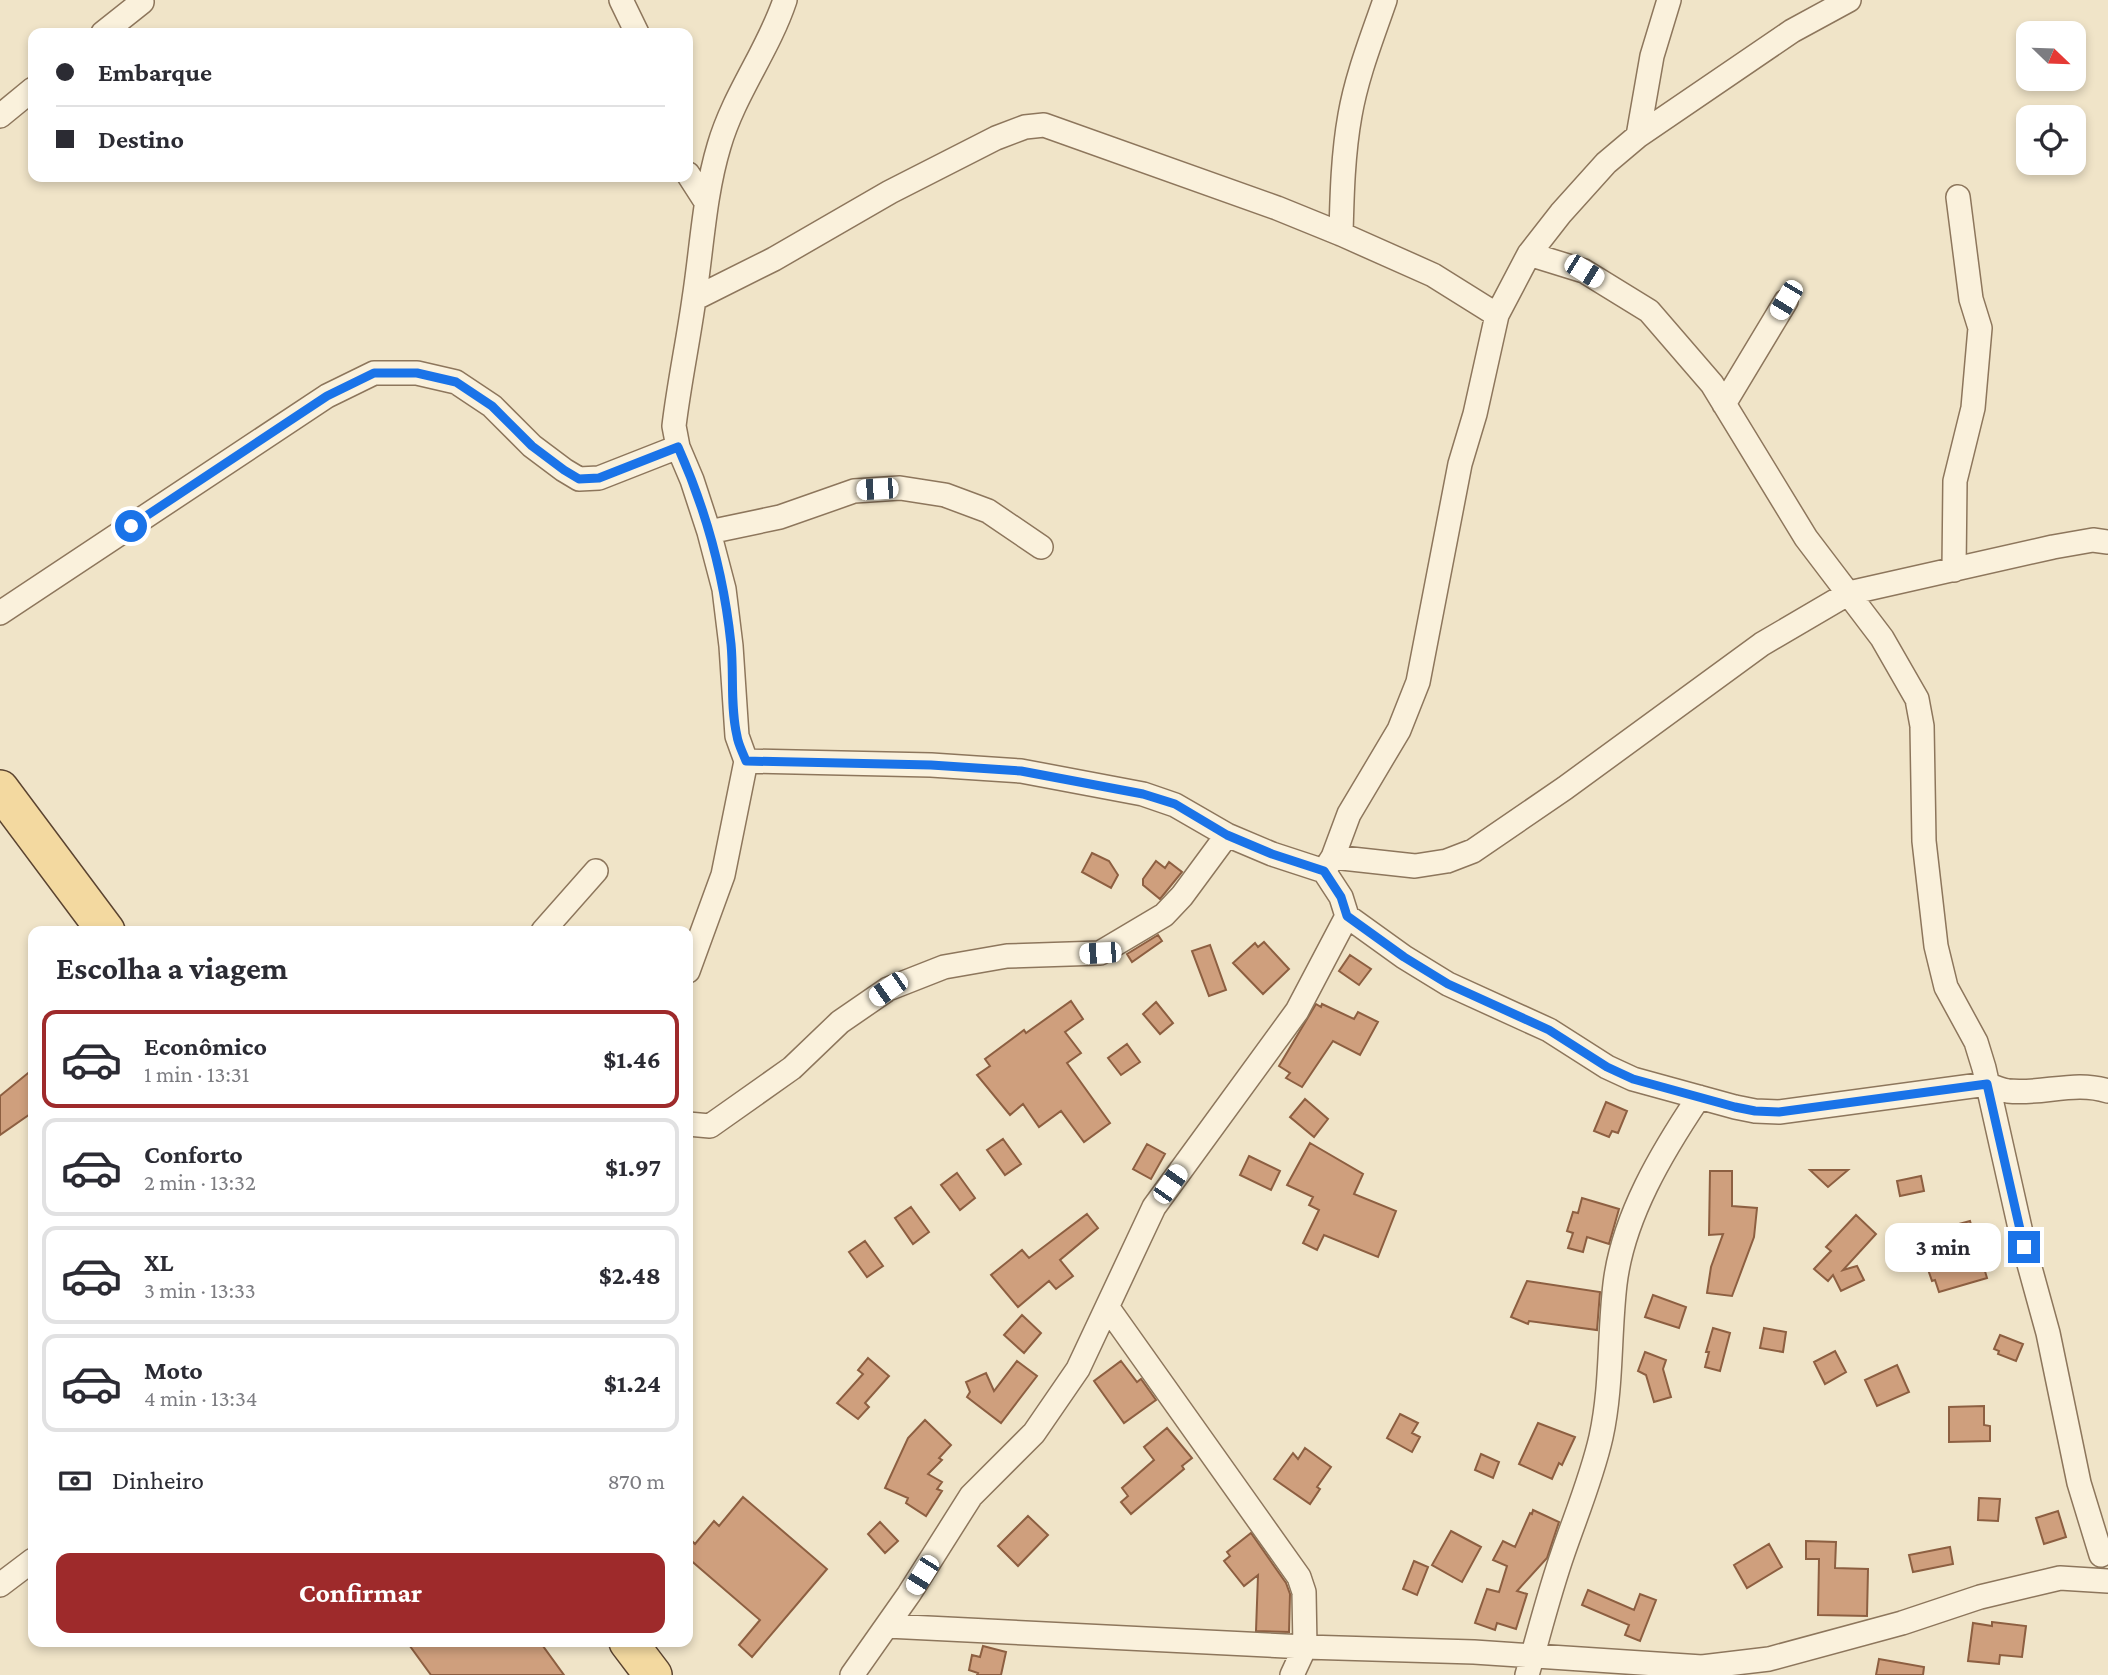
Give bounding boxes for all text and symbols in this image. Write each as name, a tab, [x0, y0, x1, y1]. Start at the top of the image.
north arrow	[2016, 21, 2086, 91]
map controls	[2016, 21, 2086, 175]
text: Embarque	[98, 58, 212, 87]
button: locate	[2016, 105, 2086, 175]
text: Destino	[98, 125, 184, 154]
car	[1561, 251, 1608, 291]
car	[1767, 277, 1806, 323]
car	[856, 477, 899, 501]
route start	[115, 510, 147, 542]
car	[1079, 941, 1122, 965]
text: Escolha a viagem	[56, 950, 288, 986]
car	[865, 968, 912, 1010]
icon: car	[60, 1028, 123, 1091]
text: Econômico	[144, 1032, 267, 1061]
text: $1.46	[603, 1045, 661, 1074]
text: 1 min · 13:31	[144, 1061, 249, 1087]
icon: car	[60, 1136, 123, 1199]
text: Conforto	[144, 1140, 243, 1169]
text: $1.97	[605, 1153, 661, 1182]
car	[1150, 1161, 1191, 1207]
text: 2 min · 13:32	[144, 1169, 256, 1195]
callout: 3 min	[1884, 1222, 2000, 1272]
route end	[2008, 1231, 2040, 1263]
text: 3 min	[1915, 1234, 1971, 1260]
icon: car	[60, 1244, 123, 1307]
text: XL	[144, 1248, 173, 1277]
text: $2.48	[599, 1261, 661, 1290]
text: 3 min · 13:33	[144, 1277, 256, 1303]
icon: car	[60, 1352, 123, 1415]
text: Moto	[144, 1356, 203, 1385]
text: $1.24	[604, 1369, 661, 1398]
text: 4 min · 13:34	[144, 1385, 258, 1411]
icon: cash	[56, 1462, 94, 1500]
text: Dinheiro	[112, 1466, 204, 1495]
text: 870 m	[608, 1468, 665, 1494]
car	[902, 1552, 943, 1598]
button: Confirmar	[56, 1553, 665, 1633]

